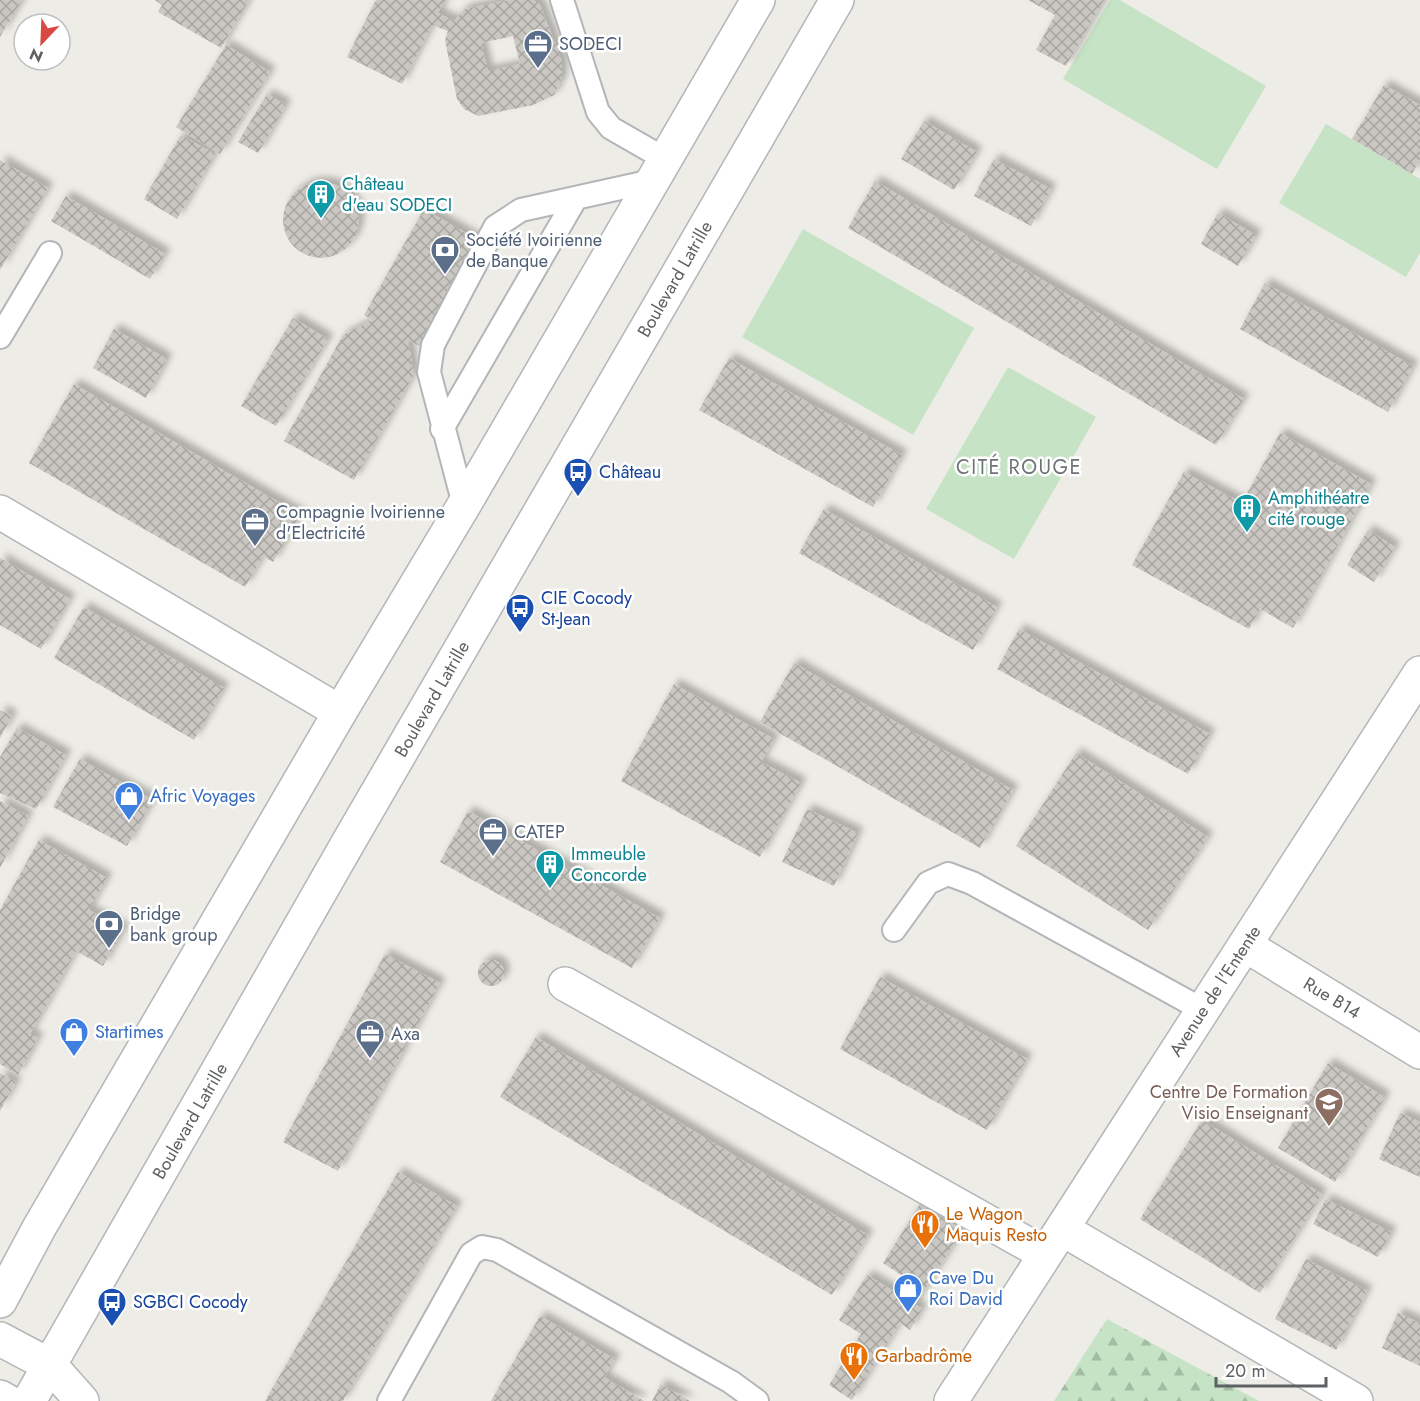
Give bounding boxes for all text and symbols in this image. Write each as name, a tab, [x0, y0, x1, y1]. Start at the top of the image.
north arrow	[12, 12, 72, 72]
office icon: SODECI	[522, 28, 554, 70]
place label: SODECI	[559, 31, 622, 57]
text: N	[26, 42, 47, 68]
place label: Château d'eau SODECI	[342, 171, 452, 218]
building icon: Château d'eau SODECI	[305, 178, 337, 220]
street label: Boulevard Latrille	[631, 216, 719, 342]
place label: Société Ivoirienne de Banque	[466, 227, 602, 274]
bank icon: Société Ivoirienne de Banque	[429, 234, 461, 276]
district label: CITÉ ROUGE	[956, 453, 1082, 482]
bus stop icon: Château	[562, 456, 594, 498]
place label: Château	[599, 459, 661, 485]
place label: Amphithéatre cité rouge	[1268, 485, 1370, 532]
building icon: Amphithéatre cité rouge	[1231, 492, 1263, 534]
place label: Compagnie Ivoirienne d'Electricité	[276, 499, 445, 546]
office icon: Compagnie Ivoirienne d'Electricité	[239, 506, 271, 548]
place label: CIE Cocody St-Jean	[541, 585, 632, 632]
bus stop icon: CIE Cocody St-Jean	[504, 592, 536, 634]
street label: Boulevard Latrille	[388, 636, 476, 762]
shop icon: Afric Voyages	[113, 780, 145, 822]
place label: Afric Voyages	[150, 783, 255, 809]
office icon: CATEP	[477, 816, 509, 858]
place label: CATEP	[514, 819, 565, 845]
place label: Immeuble Concorde	[571, 841, 647, 888]
building icon: Immeuble Concorde	[534, 848, 566, 890]
place label: Bridge bank group	[130, 901, 217, 948]
bank icon: Bridge bank group	[93, 908, 125, 950]
street label: Avenue de l'Entente	[1163, 920, 1267, 1062]
street label: Rue B14	[1298, 971, 1366, 1025]
shop icon: Startimes	[58, 1016, 90, 1058]
office icon: Axa	[354, 1018, 386, 1060]
place label: Startimes	[95, 1019, 164, 1045]
place label: Axa	[391, 1021, 420, 1047]
street label: Boulevard Latrille	[146, 1058, 234, 1184]
place label: Centre De Formation Visio Enseignant	[1150, 1079, 1309, 1126]
school or university icon: Centre De Formation Visio Enseignant	[1313, 1086, 1345, 1128]
place label: Le Wagon Maquis Resto	[946, 1201, 1047, 1248]
restaurant icon: Le Wagon Maquis Resto	[909, 1208, 941, 1250]
place label: Cave Du Roi David	[929, 1265, 1003, 1312]
shop icon: Cave Du Roi David	[892, 1272, 924, 1314]
bus stop icon: SGBCI Cocody	[96, 1286, 128, 1328]
place label: SGBCI Cocody	[133, 1289, 248, 1315]
restaurant icon: Garbadrôme	[838, 1340, 870, 1382]
place label: Garbadrôme	[875, 1343, 972, 1369]
scale bar	[1216, 1350, 1326, 1388]
text: 20 m	[1225, 1358, 1265, 1384]

